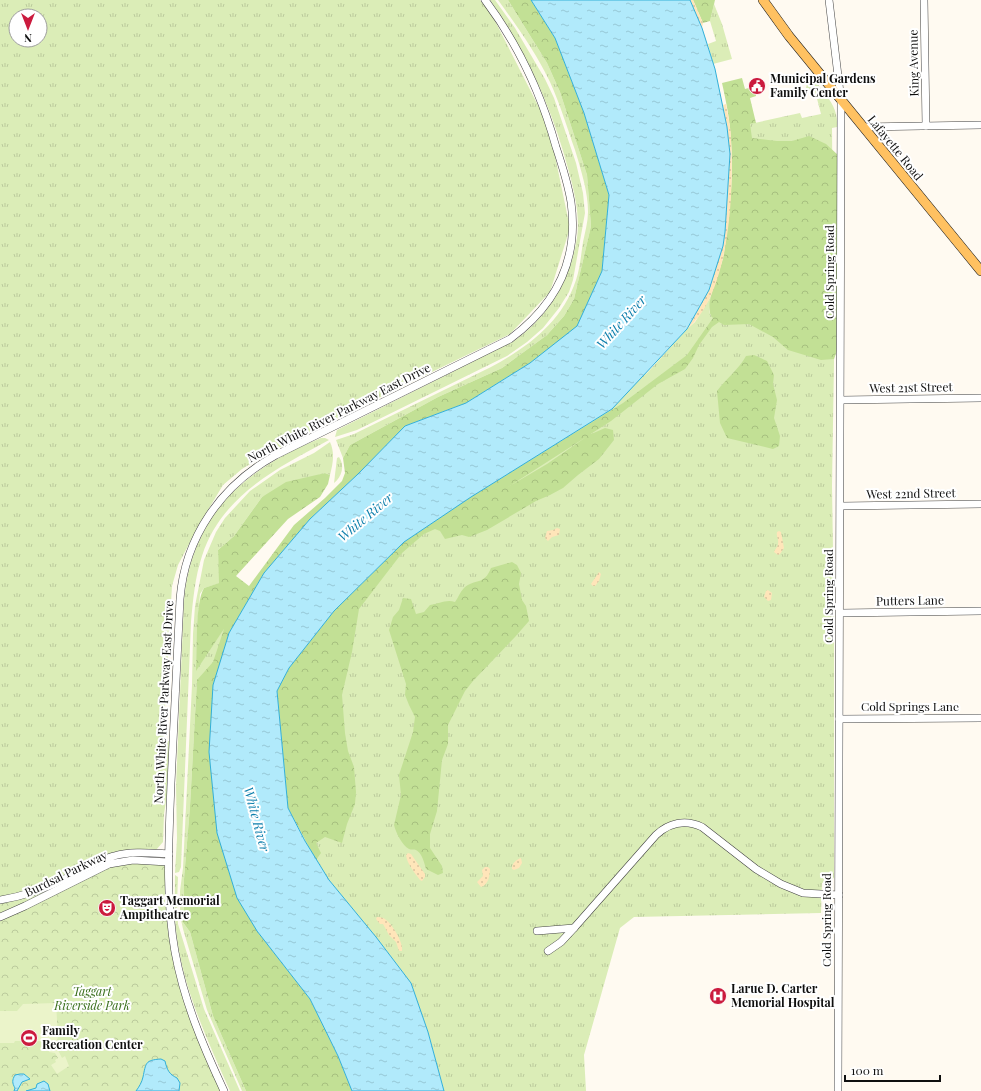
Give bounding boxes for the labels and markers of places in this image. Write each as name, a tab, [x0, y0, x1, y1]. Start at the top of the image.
place label: Municipal Gardens Family Center	[770, 70, 876, 100]
public building icon: Municipal Gardens Family Center	[747, 76, 767, 96]
place label: Taggart Memorial Ampitheatre	[119, 892, 220, 922]
theatre icon: Taggart Memorial Ampitheatre	[97, 898, 117, 918]
place label: Larue D. Carter Memorial Hospital	[731, 980, 835, 1010]
hospital icon: Larue D. Carter Memorial Hospital	[708, 986, 728, 1006]
place label: Family Recreation Center	[42, 1022, 143, 1052]
sports icon: Family Recreation Center	[19, 1028, 39, 1048]

